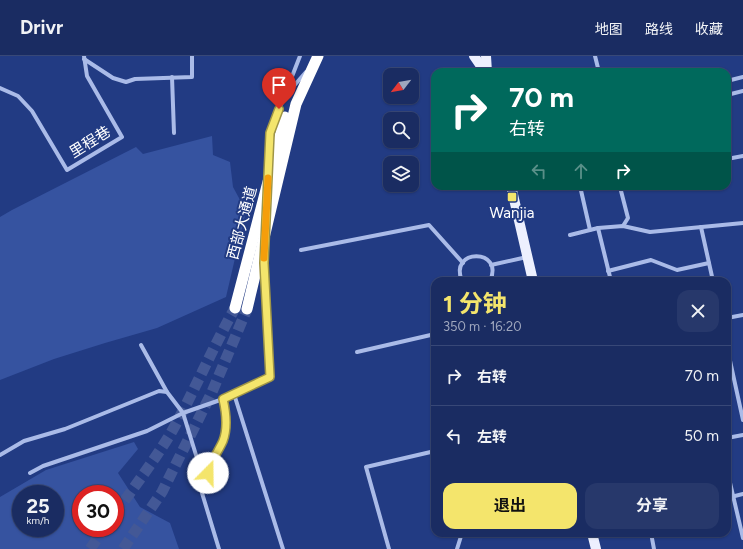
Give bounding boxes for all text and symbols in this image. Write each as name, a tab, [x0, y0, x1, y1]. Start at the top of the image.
text: Drivr	[20, 16, 63, 39]
text: 地图	[595, 21, 623, 38]
text: 路线	[645, 21, 673, 38]
text: 收藏	[695, 21, 723, 38]
pin	[262, 68, 296, 109]
north arrow	[383, 68, 419, 104]
map controls	[383, 68, 419, 192]
icon: arrive	[268, 74, 290, 96]
text: 70 m	[509, 80, 574, 114]
icon: right	[443, 84, 495, 136]
button: search	[383, 112, 419, 148]
text: 右转	[509, 118, 545, 140]
street label: 里程巷	[66, 122, 114, 162]
button: layers	[383, 156, 419, 192]
icon: left	[528, 160, 550, 182]
icon: ahead	[570, 160, 592, 182]
icon: right	[612, 160, 634, 182]
street label: 西部大通道	[224, 184, 260, 262]
marker: Wanjia	[506, 191, 518, 203]
place label: Wanjia	[490, 204, 534, 222]
text: 1 分钟	[443, 289, 507, 318]
button: close	[677, 290, 719, 332]
text: 350 m · 16:20	[443, 319, 522, 334]
icon: right	[443, 365, 465, 387]
text: 70 m	[685, 367, 719, 385]
text: 右转	[477, 368, 507, 386]
icon: left	[443, 425, 465, 447]
text: 50 m	[684, 427, 719, 445]
text: 左转	[477, 428, 507, 446]
position arrow	[187, 452, 229, 494]
button: 退出	[443, 483, 577, 529]
button: 分享	[585, 483, 719, 529]
speed limit sign: 30	[72, 485, 124, 537]
text: 25	[26, 494, 50, 518]
text: km/h	[27, 514, 49, 527]

